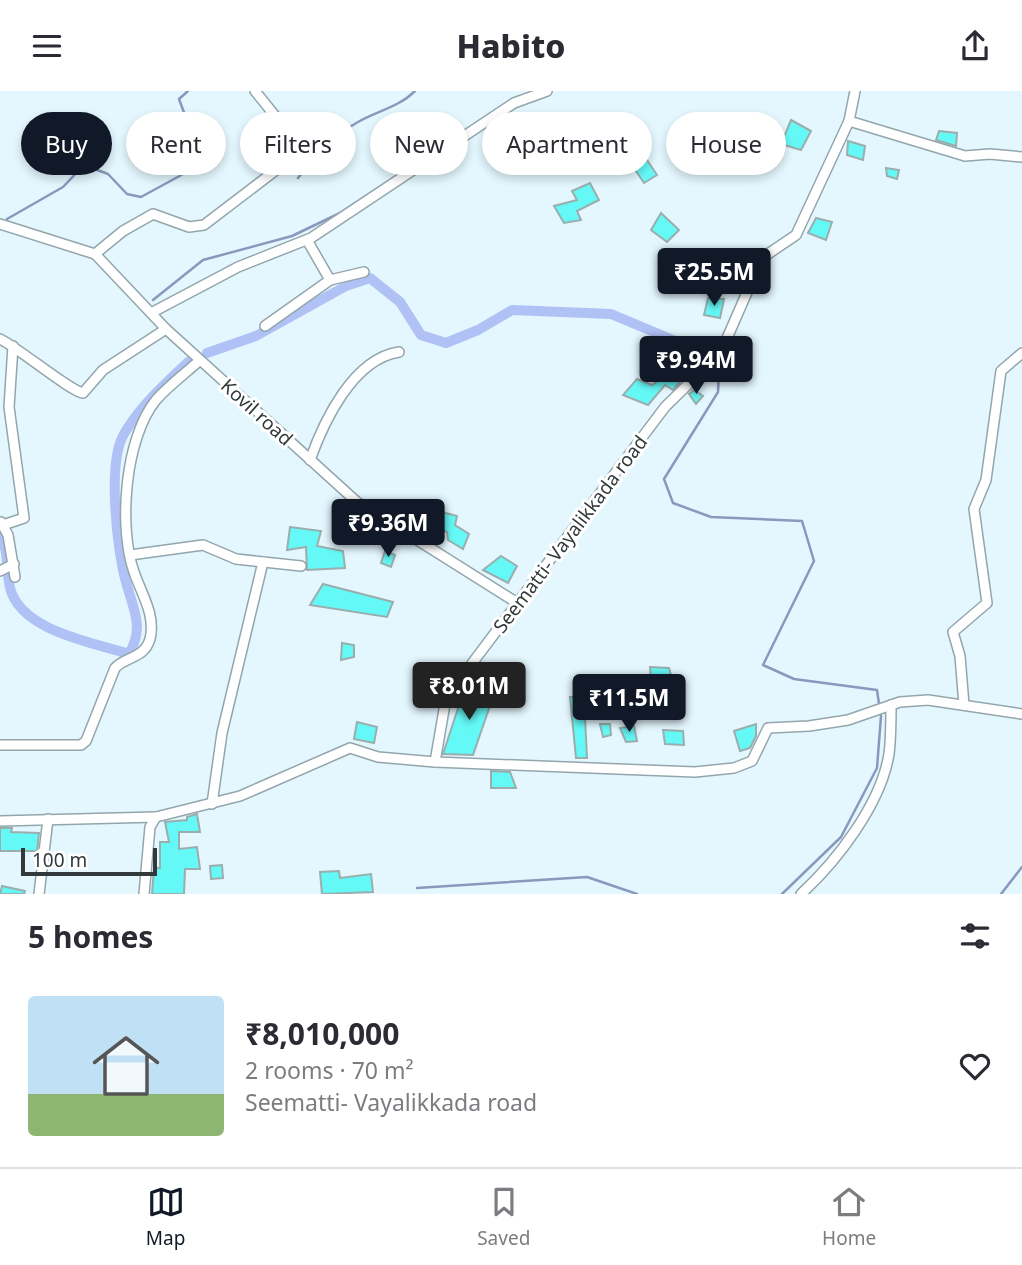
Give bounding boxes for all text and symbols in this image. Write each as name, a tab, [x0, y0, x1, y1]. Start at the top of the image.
text: Habito	[457, 24, 565, 67]
icon: menu	[28, 27, 66, 65]
icon: share	[956, 27, 994, 65]
chip: Buy	[21, 112, 112, 175]
chip: Rent	[126, 112, 226, 175]
chip: Filters	[240, 112, 356, 175]
chip: New	[370, 112, 468, 175]
chip: Apartment	[482, 112, 652, 175]
chip: House	[666, 112, 786, 175]
pin: ₹25.5M	[657, 249, 771, 308]
text: ₹25.5M	[674, 255, 754, 287]
pin: ₹9.94M	[639, 337, 753, 396]
text: ₹9.94M	[656, 343, 736, 375]
street label: Kovil road	[215, 373, 299, 451]
street label: Seematti- Vayalikkada road	[487, 430, 653, 638]
pin: ₹9.36M	[331, 499, 445, 559]
text: ₹9.36M	[348, 506, 428, 538]
pin: ₹8.01M	[412, 663, 526, 722]
text: ₹8.01M	[429, 669, 509, 701]
pin: ₹11.5M	[572, 675, 686, 734]
text: ₹11.5M	[589, 681, 669, 713]
scale bar	[21, 845, 158, 877]
text: 100 m	[32, 847, 87, 873]
text: 5 homes	[28, 916, 153, 957]
icon: filters	[956, 917, 994, 955]
text: ₹8,010,000	[245, 1013, 399, 1054]
icon: home	[84, 1024, 168, 1108]
icon: heart	[956, 1047, 994, 1085]
text: 2 rooms · 70 m²	[245, 1054, 414, 1086]
text: Seematti- Vayalikkada road	[245, 1086, 537, 1118]
tab: Map	[146, 1183, 185, 1251]
tab: Saved	[477, 1183, 530, 1251]
tab: Home	[822, 1183, 876, 1251]

